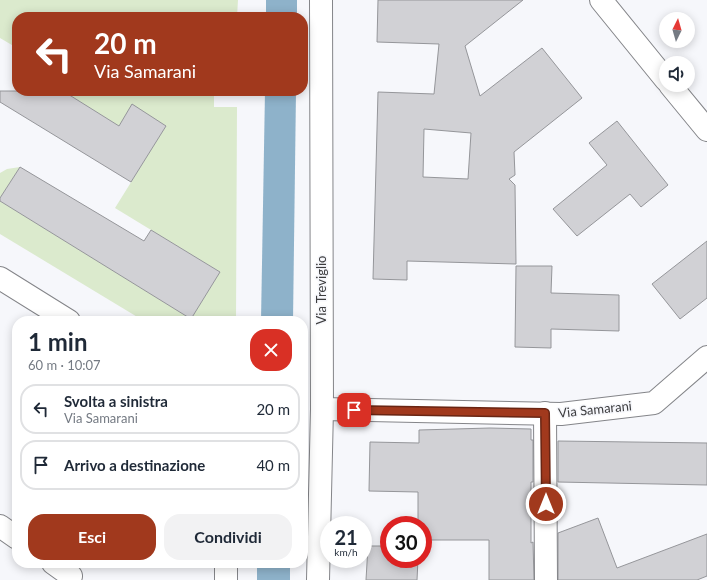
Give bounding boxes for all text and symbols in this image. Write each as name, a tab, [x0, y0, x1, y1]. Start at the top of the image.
north arrow	[659, 12, 695, 48]
map controls	[659, 12, 695, 92]
text: 20 m	[94, 26, 157, 60]
icon: left	[28, 28, 80, 80]
button: sound	[659, 56, 695, 92]
text: Via Samarani	[94, 60, 196, 82]
street label: Via Treviglio	[313, 256, 329, 324]
text: 1 min	[28, 327, 88, 356]
button: close	[250, 329, 292, 371]
text: 60 m · 10:07	[28, 357, 101, 373]
text: Svolta a sinistra	[64, 392, 168, 410]
pin	[337, 393, 371, 427]
street label: Via Samarani	[557, 397, 633, 421]
icon: left	[30, 398, 52, 420]
icon: arrive	[343, 399, 365, 421]
text: 20 m	[256, 400, 290, 418]
text: Via Samarani	[64, 410, 138, 426]
icon: arrive	[30, 454, 52, 476]
text: Arrivo a destinazione	[64, 456, 205, 474]
text: 40 m	[256, 456, 290, 474]
position arrow	[525, 483, 567, 525]
button: Esci	[28, 514, 156, 560]
button: Condividi	[164, 514, 292, 560]
speed limit sign: 30	[380, 516, 432, 568]
text: 21	[334, 525, 358, 549]
text: km/h	[334, 546, 358, 558]

